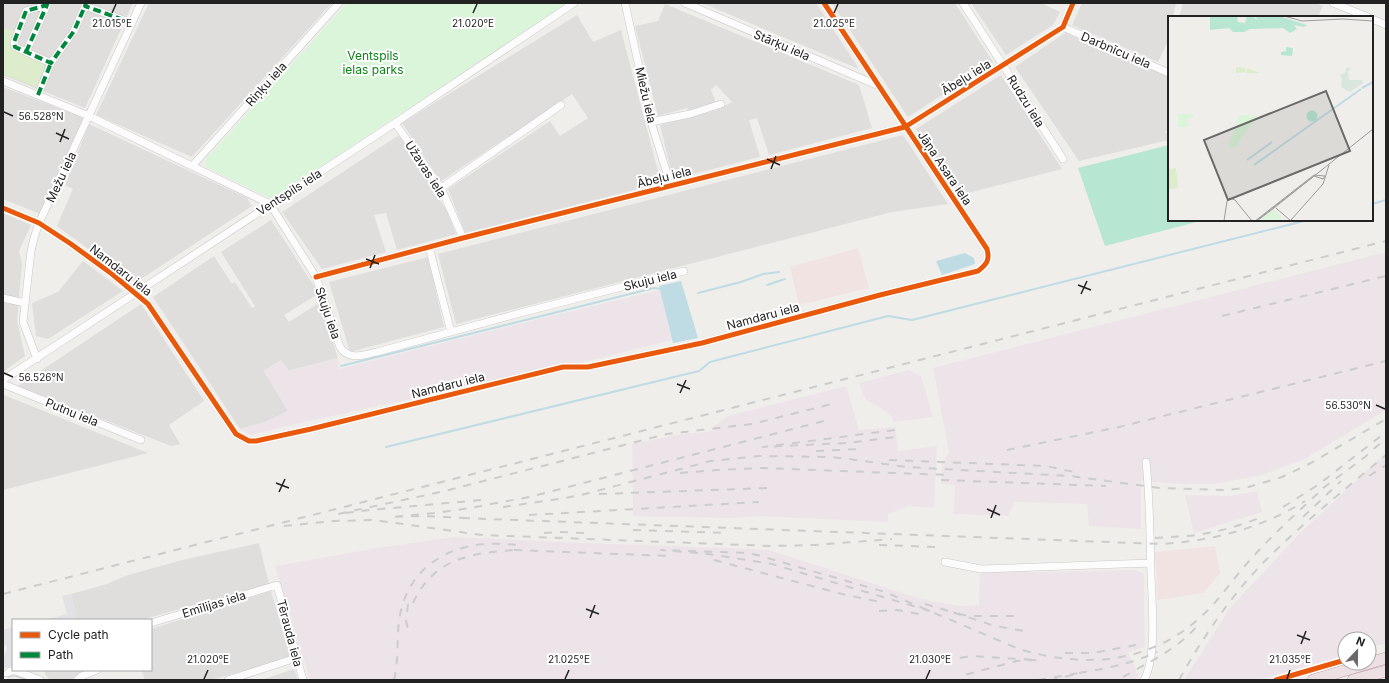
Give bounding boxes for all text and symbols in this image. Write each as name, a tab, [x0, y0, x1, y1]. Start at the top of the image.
inset map	[1168, 16, 1373, 221]
text: 21.015°E	[92, 17, 132, 29]
text: 21.020°E	[452, 17, 494, 29]
text: 21.025°E	[813, 17, 855, 29]
street label: Stārķu iela	[752, 26, 812, 64]
street label: Darbnīcu iela	[1079, 29, 1153, 71]
park label: Ventspils ielas parks	[342, 48, 404, 77]
street label: Ābeļu iela	[938, 56, 994, 98]
street label: Riņķu iela	[242, 59, 290, 109]
street label: Miežu iela	[632, 65, 660, 125]
street label: Rudzu iela	[1004, 72, 1048, 130]
text: 56.528°N	[19, 110, 64, 122]
street label: Jāņa Asara iela	[915, 128, 975, 208]
street label: Užavas iela	[402, 138, 450, 200]
street label: Mežu iela	[43, 149, 79, 205]
street label: Ābeļu iela	[635, 163, 693, 191]
street label: Ventspils iela	[254, 165, 324, 219]
street label: Namdaru iela	[87, 241, 155, 299]
street label: Skuju iela	[622, 266, 678, 294]
street label: Skuju iela	[312, 285, 344, 341]
street label: Namdaru iela	[725, 299, 801, 333]
street label: Namdaru iela	[410, 369, 486, 401]
text: 56.526°N	[18, 371, 64, 383]
street label: Putnu iela	[43, 395, 101, 429]
text: 56.530°N	[1325, 399, 1371, 411]
street label: Emīlijas iela	[180, 587, 248, 621]
street label: Tērauda iela	[274, 598, 306, 668]
legend	[12, 619, 152, 671]
text: Cycle path	[48, 627, 109, 642]
north arrow	[1337, 631, 1377, 671]
text: N	[1354, 634, 1367, 650]
text: Path	[48, 647, 73, 662]
text: 21.020°E	[187, 653, 229, 665]
text: 21.025°E	[548, 653, 590, 665]
text: 21.030°E	[909, 653, 951, 665]
text: 21.035°E	[1269, 653, 1311, 665]

